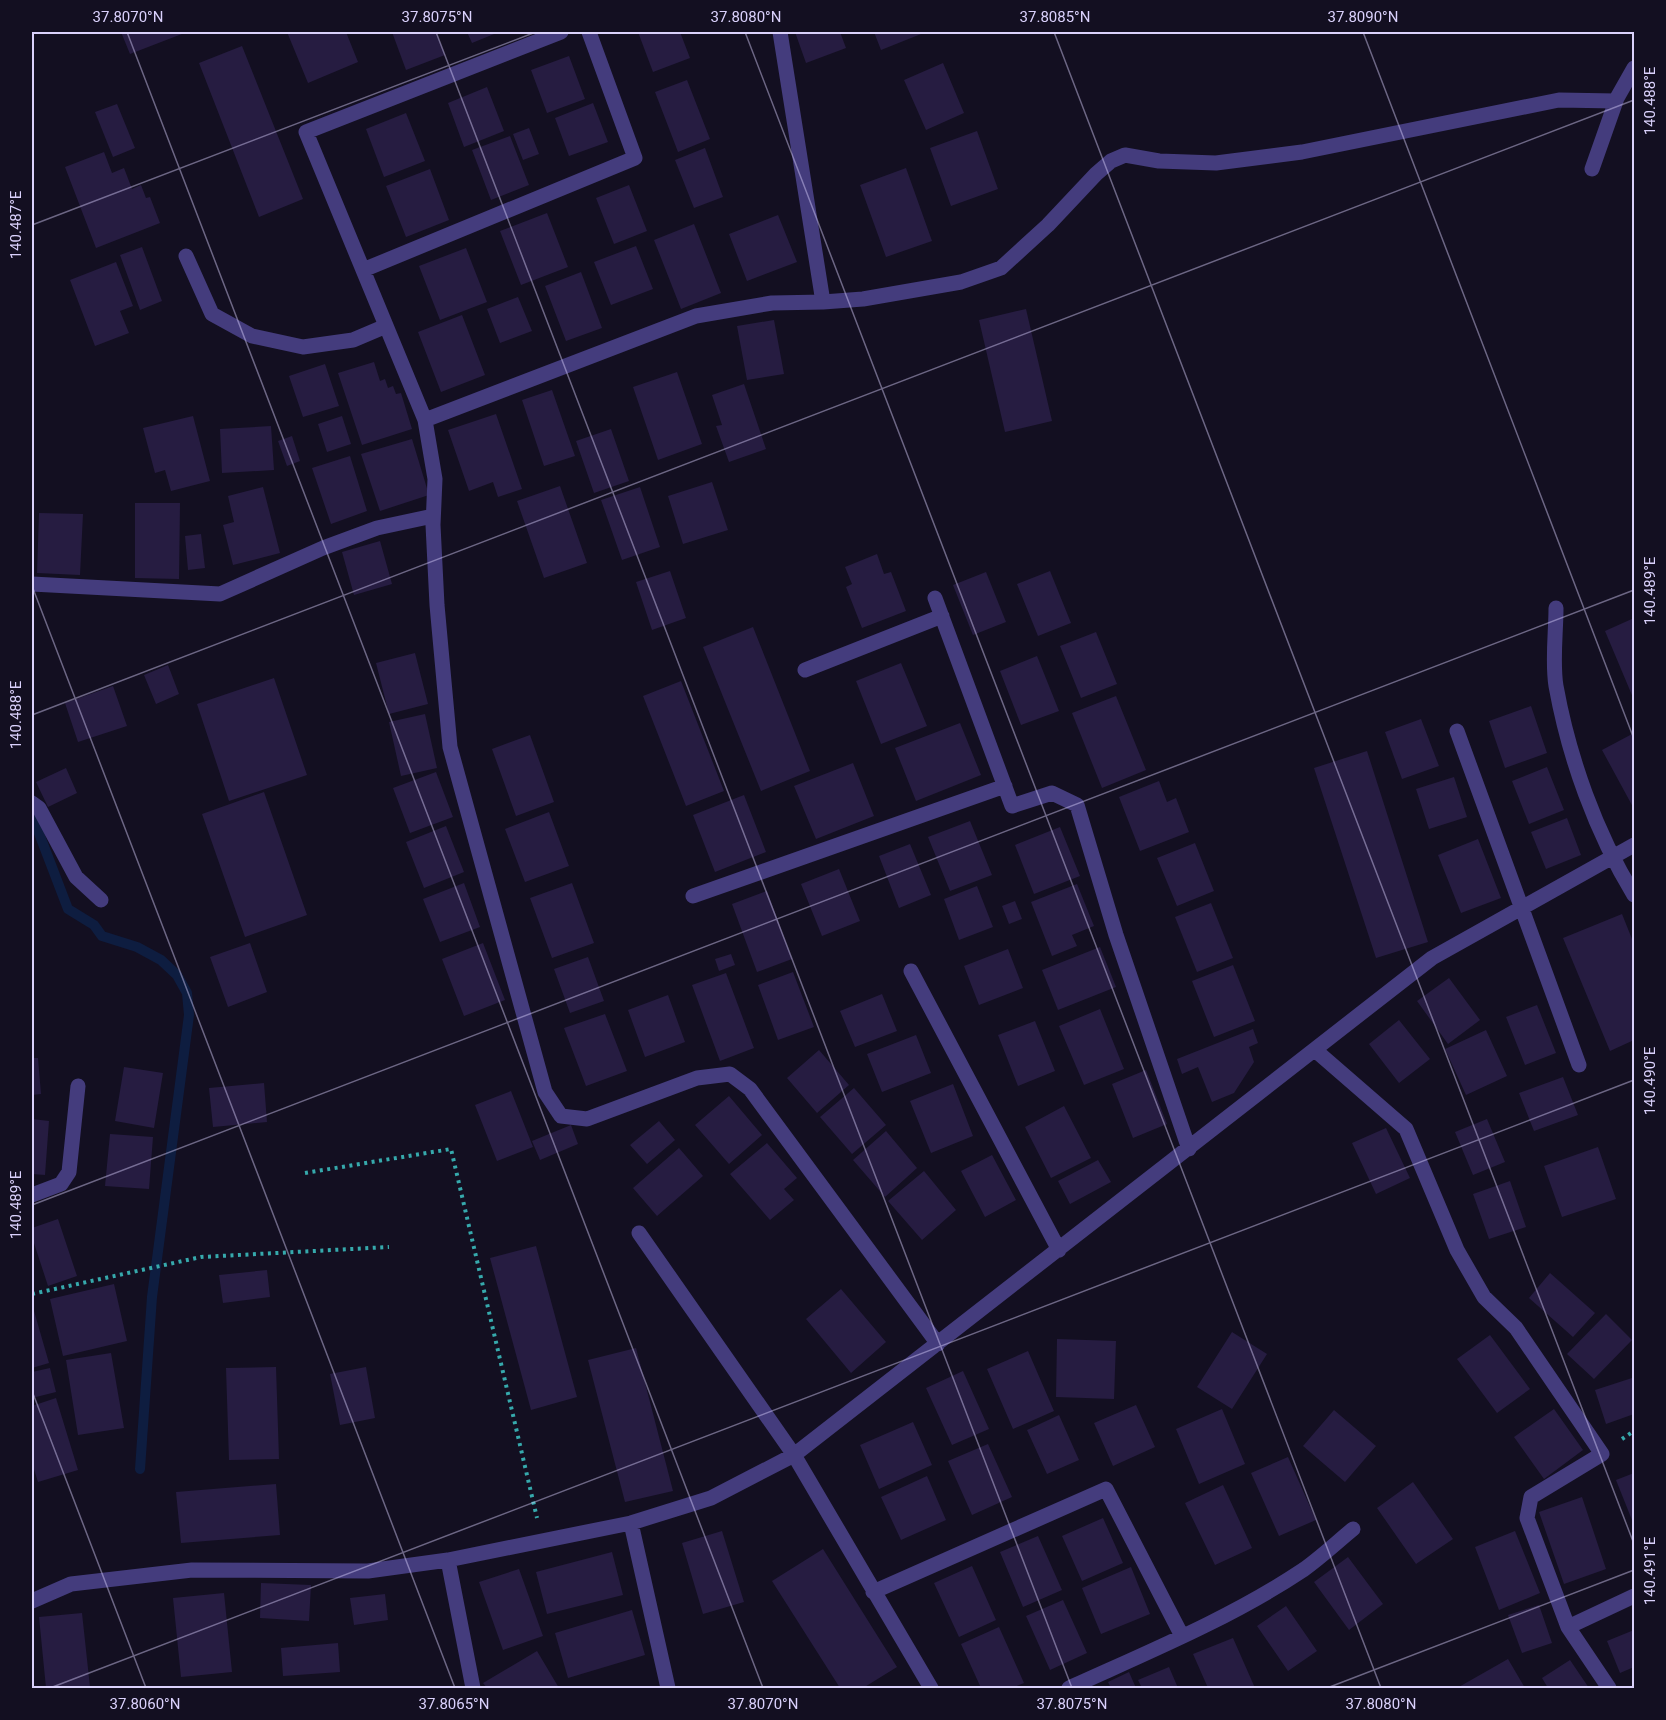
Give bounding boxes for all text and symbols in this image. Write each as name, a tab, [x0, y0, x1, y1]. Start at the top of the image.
text: 37.8070°N	[93, 8, 163, 26]
text: 37.8075°N	[402, 8, 472, 26]
text: 37.8080°N	[711, 8, 781, 26]
text: 37.8085°N	[1020, 8, 1090, 26]
text: 37.8090°N	[1328, 8, 1398, 26]
text: 140.488°E	[1641, 66, 1659, 135]
text: 140.487°E	[7, 190, 25, 259]
text: 140.489°E	[1641, 556, 1659, 625]
text: 140.488°E	[7, 680, 25, 749]
text: 140.490°E	[1641, 1046, 1659, 1115]
text: 140.489°E	[7, 1170, 25, 1239]
text: 140.491°E	[1641, 1536, 1659, 1605]
text: 37.8060°N	[110, 1695, 180, 1713]
text: 37.8065°N	[419, 1695, 489, 1713]
text: 37.8070°N	[728, 1695, 798, 1713]
text: 37.8075°N	[1037, 1695, 1107, 1713]
text: 37.8080°N	[1346, 1695, 1416, 1713]

